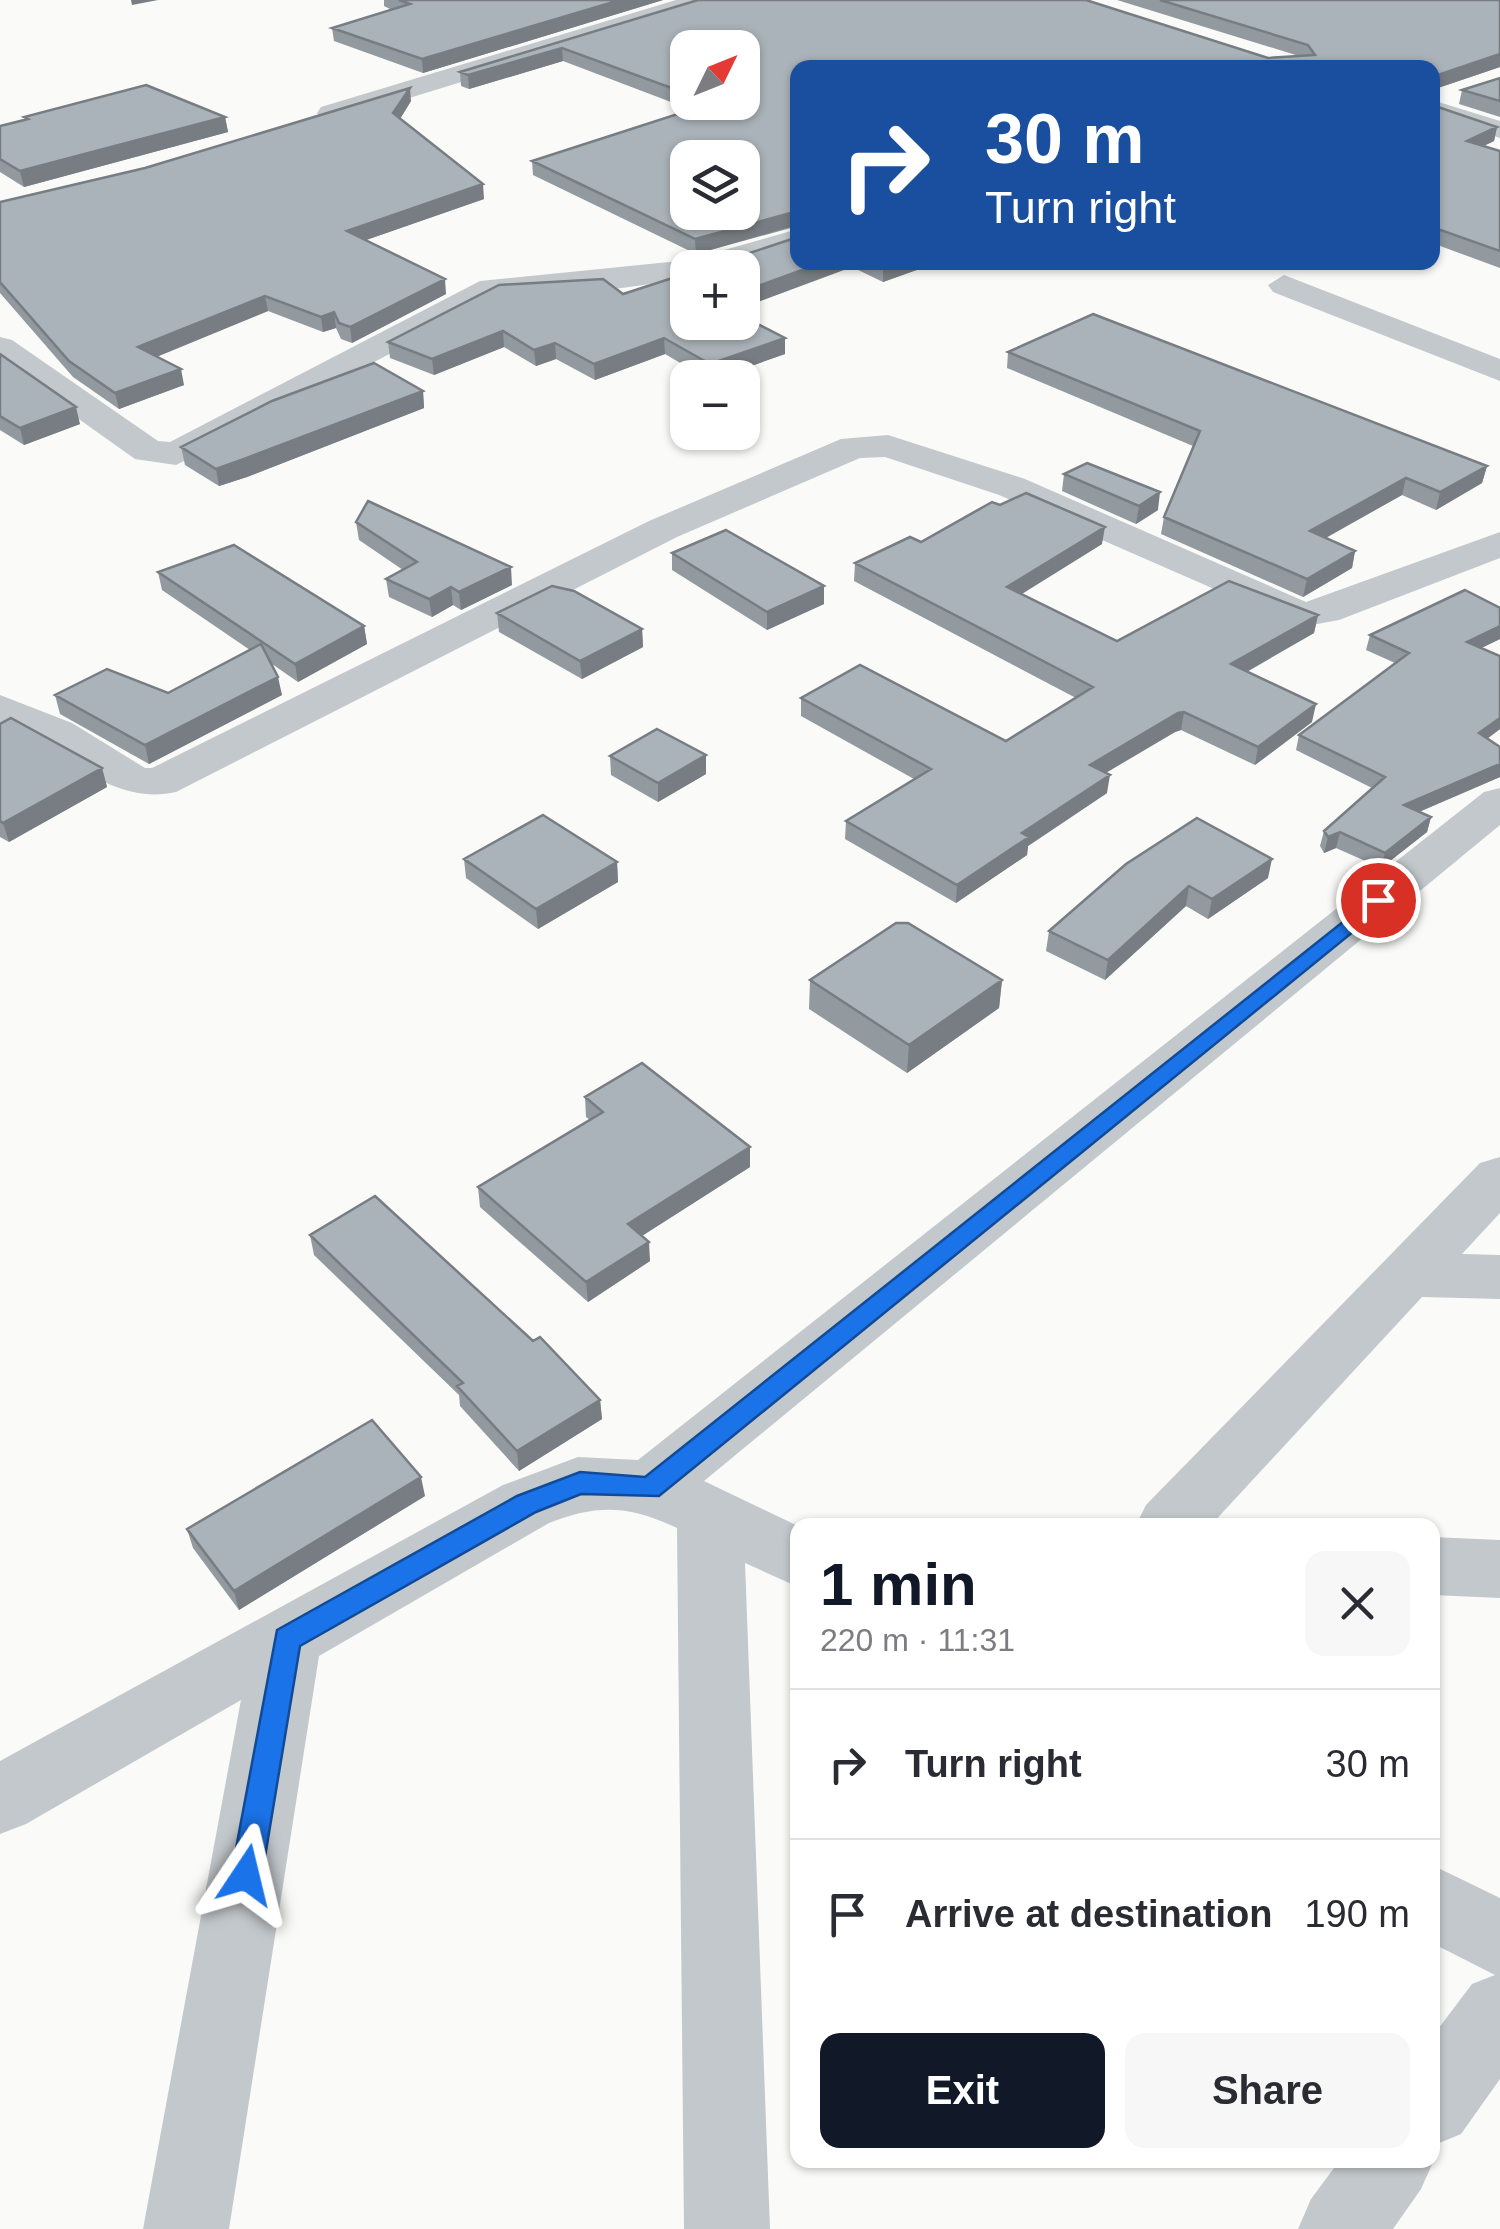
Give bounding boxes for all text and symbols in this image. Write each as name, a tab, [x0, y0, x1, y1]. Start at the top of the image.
north arrow	[670, 30, 760, 120]
map controls	[670, 30, 760, 450]
icon: right	[820, 100, 950, 230]
text: 30 m	[985, 100, 1145, 178]
button: layers	[670, 140, 760, 230]
text: Turn right	[985, 182, 1176, 233]
button: +	[670, 250, 760, 340]
button: −	[670, 360, 760, 450]
pin	[1336, 858, 1421, 943]
icon: arrive	[1351, 873, 1406, 928]
text: 1 min	[820, 1551, 977, 1618]
button: close	[1305, 1551, 1410, 1656]
text: 220 m · 11:31	[820, 1622, 1015, 1658]
icon: right	[820, 1737, 875, 1792]
text: Turn right	[905, 1743, 1082, 1785]
text: 30 m	[1326, 1743, 1410, 1785]
position arrow	[194, 1823, 298, 1927]
icon: arrive	[820, 1887, 875, 1942]
text: Arrive at destination	[905, 1893, 1272, 1935]
text: 190 m	[1304, 1893, 1410, 1935]
button: Exit	[820, 2033, 1105, 2148]
button: Share	[1125, 2033, 1410, 2148]

